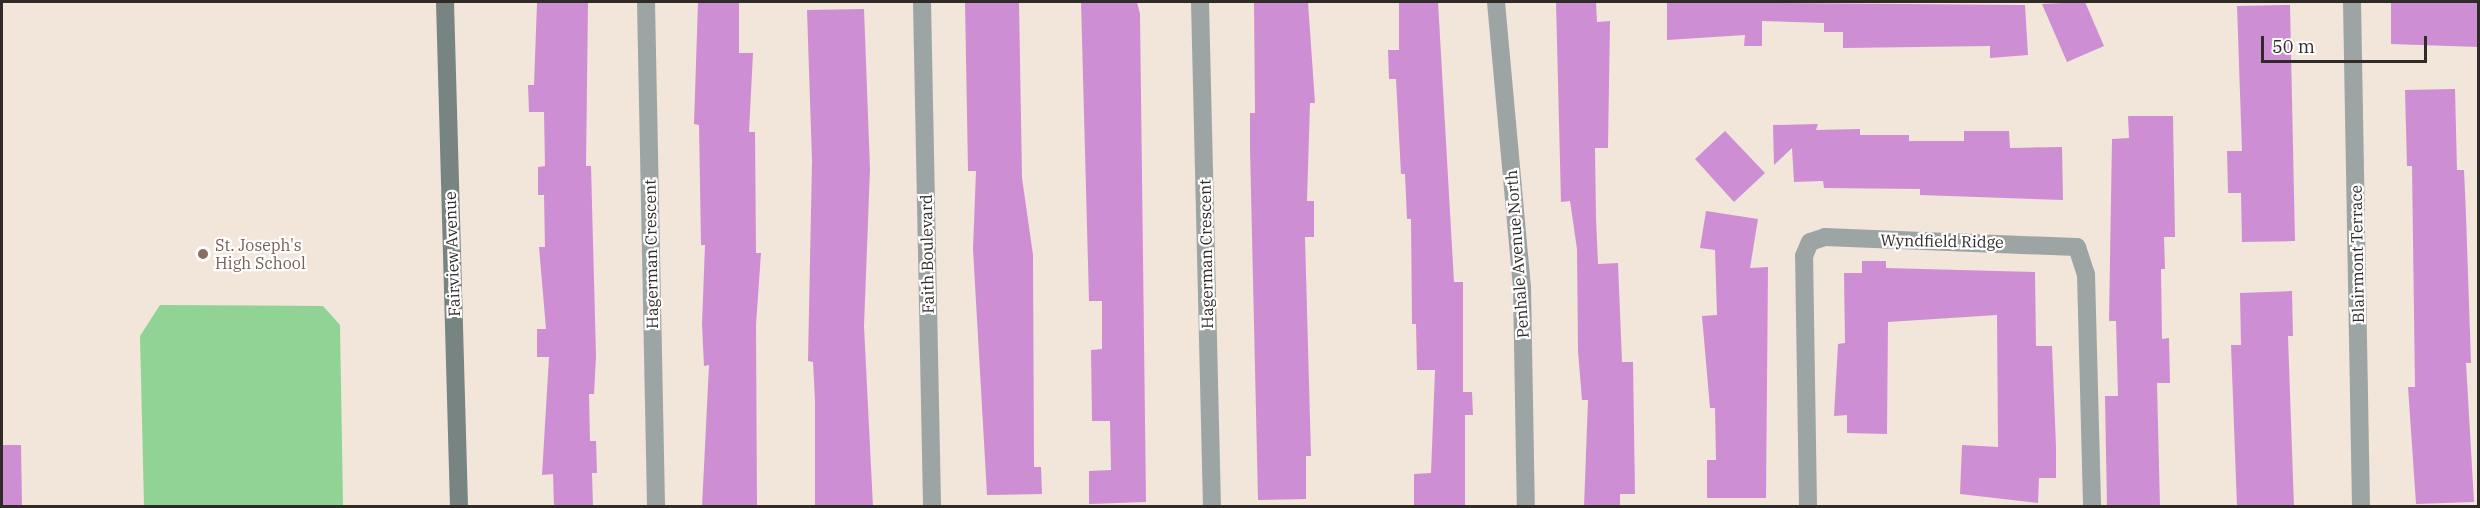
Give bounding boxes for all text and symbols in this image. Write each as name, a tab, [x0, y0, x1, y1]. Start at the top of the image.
scale bar	[2264, 24, 2430, 62]
text: 50 m	[2272, 35, 2315, 58]
street label: Penhale Avenue North	[1502, 169, 1532, 339]
street label: Hagerman Crescent	[640, 179, 662, 329]
street label: Hagerman Crescent	[1195, 179, 1217, 329]
street label: Blairmont Terrace	[2346, 185, 2368, 323]
street label: Fairview Avenue	[440, 191, 464, 317]
street label: Faith Boulevard	[916, 194, 938, 314]
street label: Wyndfield Ridge	[1880, 230, 2004, 252]
place label: St. Joseph's High School	[215, 235, 306, 273]
marker: St. Joseph's High School	[196, 247, 210, 261]

